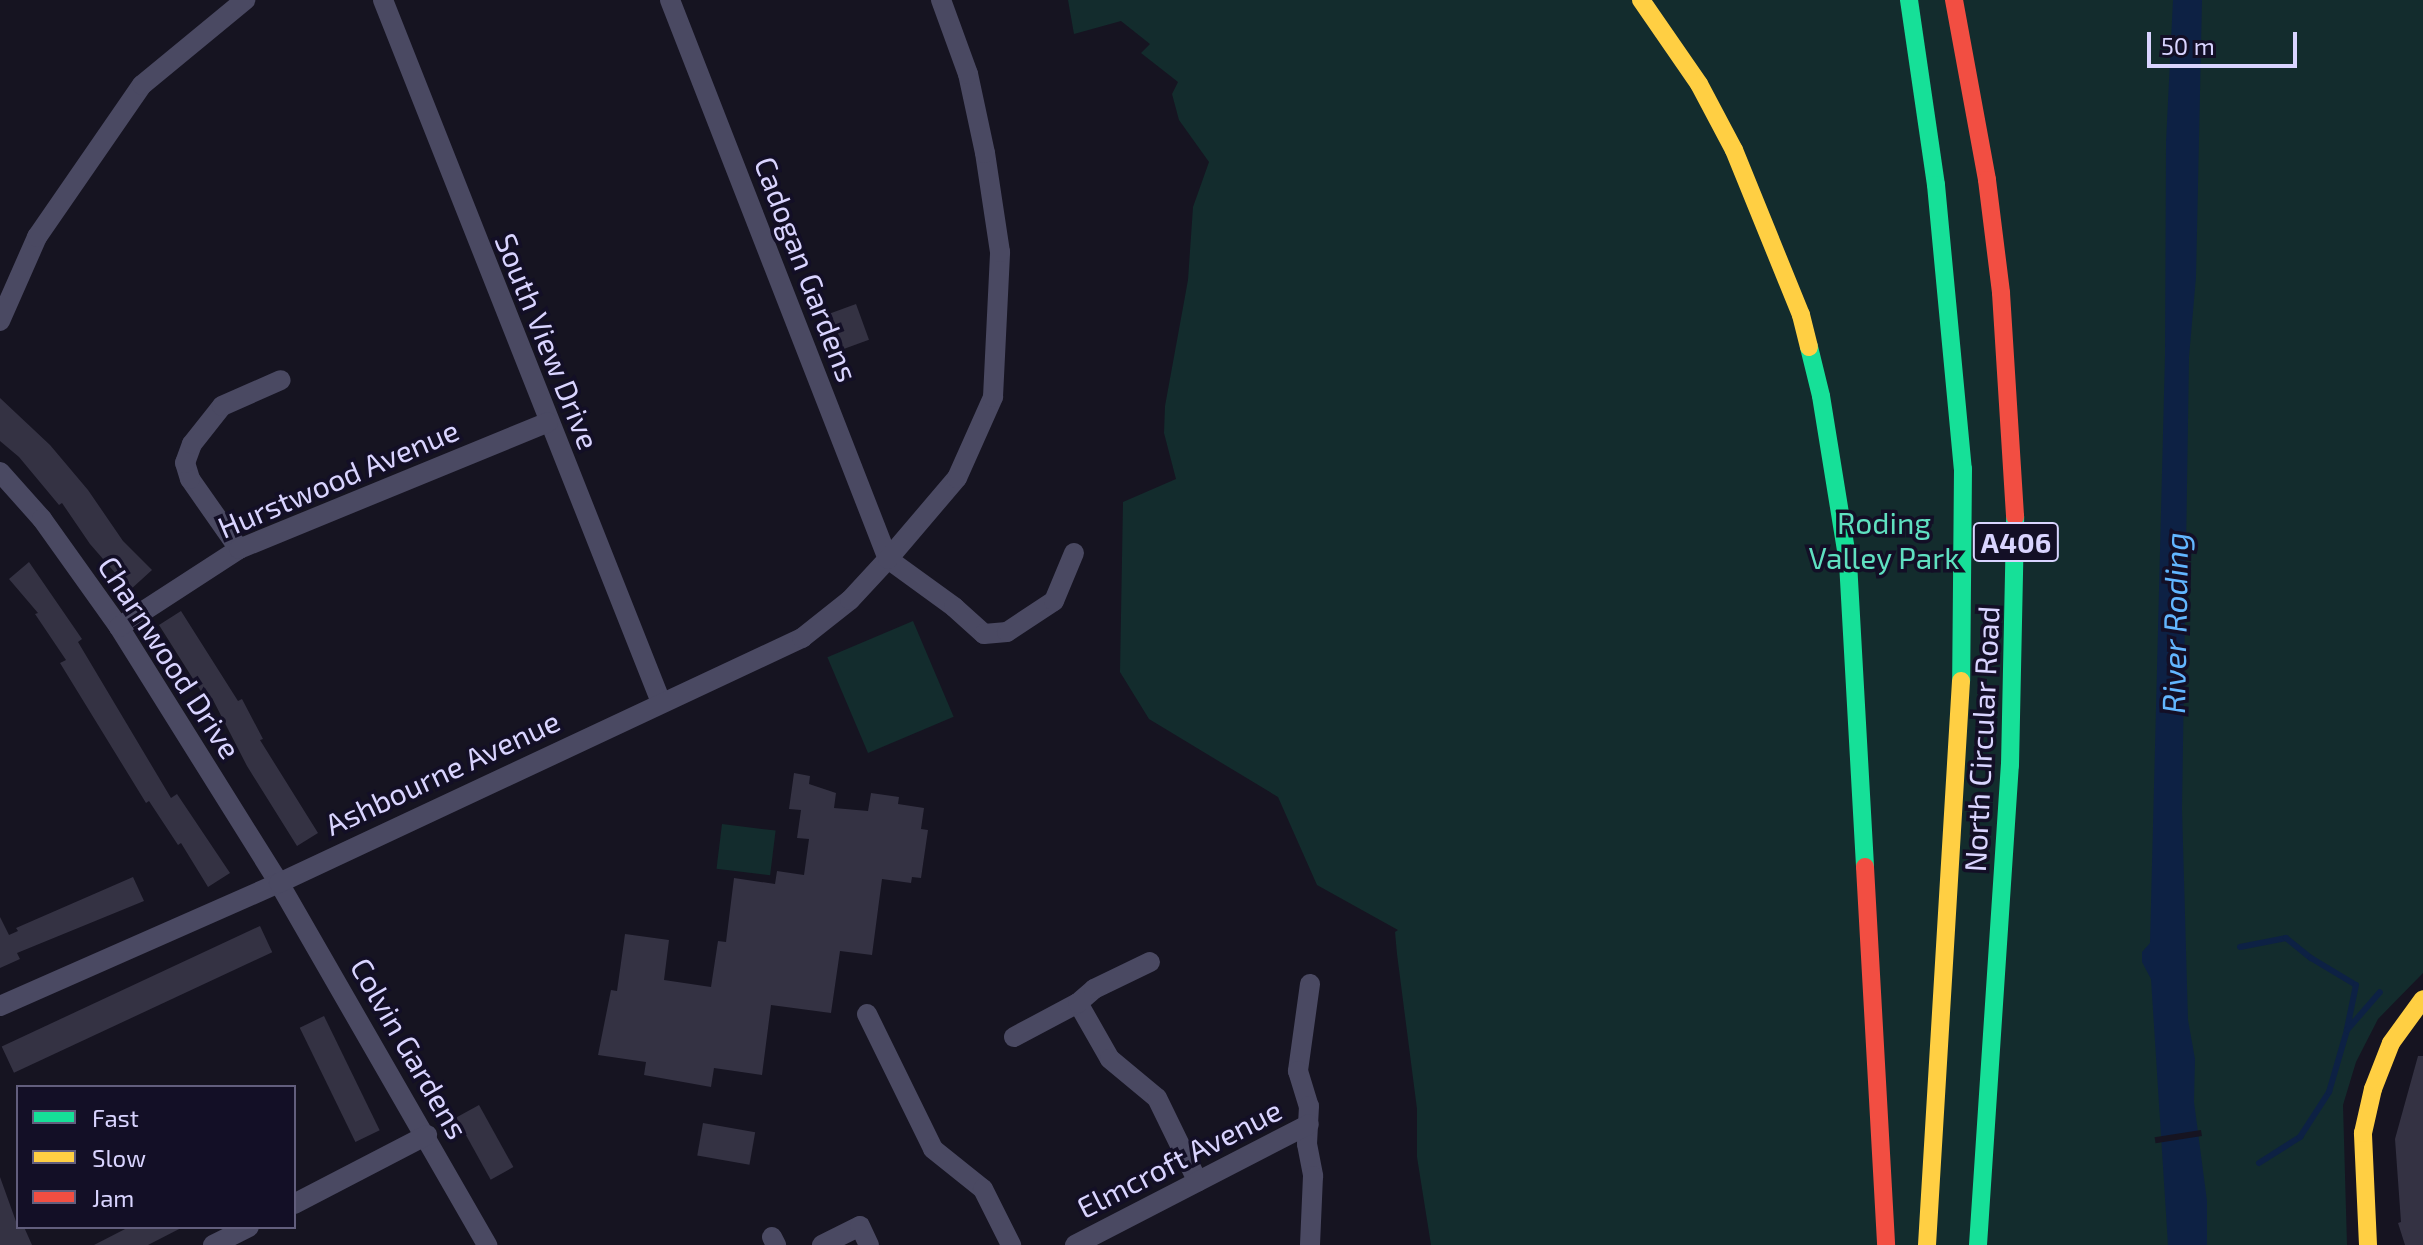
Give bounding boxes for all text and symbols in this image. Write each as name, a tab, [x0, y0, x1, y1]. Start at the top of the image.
scale bar	[2151, 16, 2301, 66]
text: 50 m	[2161, 31, 2215, 60]
street label: Cadogan Gardens	[748, 151, 866, 387]
street label: South View Drive	[488, 227, 608, 455]
street label: Hurstwood Avenue	[212, 411, 464, 545]
park label: Roding Valley Park	[1808, 504, 1960, 574]
road number: A406	[1972, 518, 2060, 566]
water label: River Roding	[2153, 531, 2195, 715]
street label: Charnwood Drive	[91, 549, 249, 765]
street label: North Circular Road	[1956, 605, 2006, 873]
street label: Ashbourne Avenue	[319, 702, 565, 842]
street label: Colvin Gardens	[344, 951, 476, 1145]
legend	[16, 1085, 296, 1229]
street label: Elmcroft Avenue	[1070, 1091, 1288, 1225]
text: Fast	[92, 1103, 139, 1132]
text: Slow	[92, 1143, 146, 1172]
text: Jam	[92, 1183, 134, 1212]

